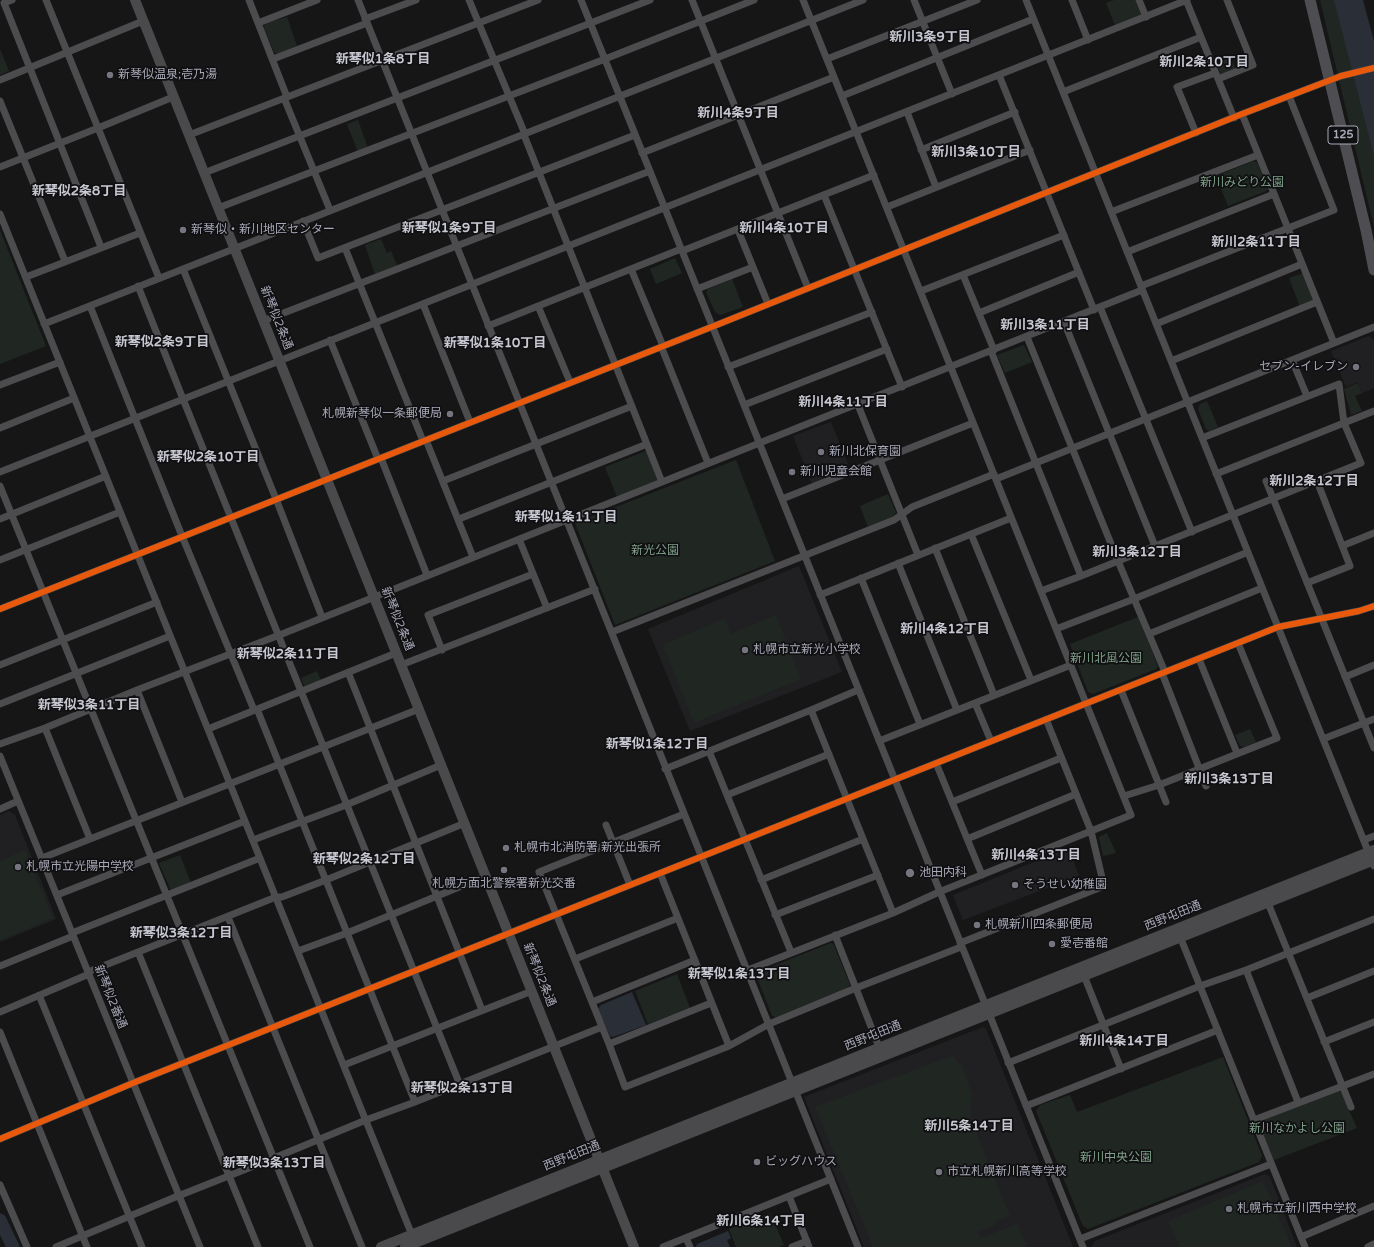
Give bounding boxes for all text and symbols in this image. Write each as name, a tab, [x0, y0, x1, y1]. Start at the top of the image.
district label: 新川3条9丁目	[889, 30, 971, 46]
district label: 新琴似1条8丁目	[336, 52, 430, 68]
district label: 新川2条10丁目	[1159, 55, 1249, 71]
place label: 新琴似温泉;壱乃湯	[118, 68, 217, 82]
marker: 新琴似温泉;壱乃湯	[105, 70, 115, 80]
district label: 新川4条9丁目	[697, 106, 779, 122]
road number: 125	[1328, 126, 1358, 144]
district label: 新川3条10丁目	[931, 145, 1021, 161]
park label: 新川みどり公園	[1200, 176, 1284, 190]
district label: 新琴似2条8丁目	[32, 184, 126, 200]
district label: 新琴似1条9丁目	[402, 221, 496, 237]
district label: 新川4条10丁目	[739, 221, 829, 237]
place label: 新琴似・新川地区センター	[191, 223, 335, 237]
marker: 新琴似・新川地区センター	[178, 225, 188, 235]
district label: 新川2条11丁目	[1211, 235, 1301, 251]
street label: 新琴似2条通	[257, 284, 295, 352]
district label: 新川3条11丁目	[1000, 318, 1090, 334]
district label: 新琴似2条9丁目	[115, 335, 209, 351]
district label: 新琴似1条10丁目	[444, 336, 546, 352]
place label: セブン-イレブン	[1259, 360, 1348, 374]
marker: セブン-イレブン	[1351, 362, 1361, 372]
district label: 新川4条11丁目	[798, 395, 888, 411]
place label: 札幌新琴似一条郵便局	[322, 407, 442, 421]
marker: 札幌新琴似一条郵便局	[445, 409, 455, 419]
place label: 新川北保育園	[829, 445, 901, 459]
marker: 新川北保育園	[816, 447, 826, 457]
district label: 新琴似2条10丁目	[157, 450, 259, 466]
place label: 新川児童会館	[800, 465, 872, 479]
marker: 新川児童会館	[787, 467, 797, 477]
district label: 新川2条12丁目	[1269, 474, 1359, 490]
district label: 新琴似1条11丁目	[515, 510, 617, 526]
park label: 新光公園	[631, 544, 679, 558]
district label: 新川3条12丁目	[1092, 545, 1182, 561]
street label: 新琴似2条通	[378, 585, 416, 653]
district label: 新川4条12丁目	[900, 622, 990, 638]
place label: 札幌市立新光小学校	[753, 643, 861, 657]
marker: 札幌市立新光小学校	[740, 645, 750, 655]
district label: 新琴似2条11丁目	[237, 647, 339, 663]
park label: 新川北風公園	[1070, 652, 1142, 666]
district label: 新琴似3条11丁目	[38, 698, 140, 714]
district label: 新琴似1条12丁目	[606, 737, 708, 753]
district label: 新川3条13丁目	[1184, 772, 1274, 788]
place label: 札幌市北消防署 新光出張所	[514, 841, 661, 855]
marker: 札幌市北消防署 新光出張所	[501, 843, 511, 853]
district label: 新川4条13丁目	[991, 848, 1081, 864]
district label: 新琴似2条12丁目	[313, 852, 415, 868]
place label: 札幌市立光陽中学校	[26, 860, 134, 874]
marker: 札幌市立光陽中学校	[13, 862, 23, 872]
marker: 札幌方面北警察署新光交番	[499, 865, 509, 875]
place label: 池田内科	[919, 866, 967, 880]
marker: 池田内科	[904, 867, 916, 879]
place label: 札幌方面北警察署新光交番	[432, 877, 576, 891]
place label: そうせい幼稚園	[1023, 878, 1107, 892]
marker: そうせい幼稚園	[1010, 880, 1020, 890]
street label: 西野屯田通	[1142, 898, 1204, 934]
place label: 札幌新川四条郵便局	[985, 918, 1093, 932]
marker: 札幌新川四条郵便局	[972, 920, 982, 930]
district label: 新琴似3条12丁目	[130, 926, 232, 942]
place label: 愛壱番館	[1060, 937, 1108, 951]
marker: 愛壱番館	[1047, 939, 1057, 949]
street label: 新琴似2条通	[520, 941, 558, 1009]
street label: 新琴似2番通	[91, 963, 129, 1031]
district label: 新琴似1条13丁目	[688, 967, 790, 983]
street label: 西野屯田通	[842, 1018, 904, 1054]
district label: 新川4条14丁目	[1079, 1034, 1169, 1050]
district label: 新琴似2条13丁目	[411, 1081, 513, 1097]
district label: 新川5条14丁目	[924, 1119, 1014, 1135]
park label: 新川なかよし公園	[1249, 1122, 1345, 1136]
street label: 西野屯田通	[541, 1138, 603, 1174]
park label: 新川中央公園	[1080, 1151, 1152, 1165]
place label: ビッグハウス	[765, 1155, 837, 1169]
district label: 新琴似3条13丁目	[223, 1156, 325, 1172]
marker: ビッグハウス	[752, 1157, 762, 1167]
place label: 市立札幌新川高等学校	[947, 1165, 1067, 1179]
marker: 市立札幌新川高等学校	[934, 1167, 944, 1177]
place label: 札幌市立新川西中学校	[1237, 1202, 1357, 1216]
marker: 札幌市立新川西中学校	[1224, 1204, 1234, 1214]
district label: 新川6条14丁目	[716, 1214, 806, 1230]

